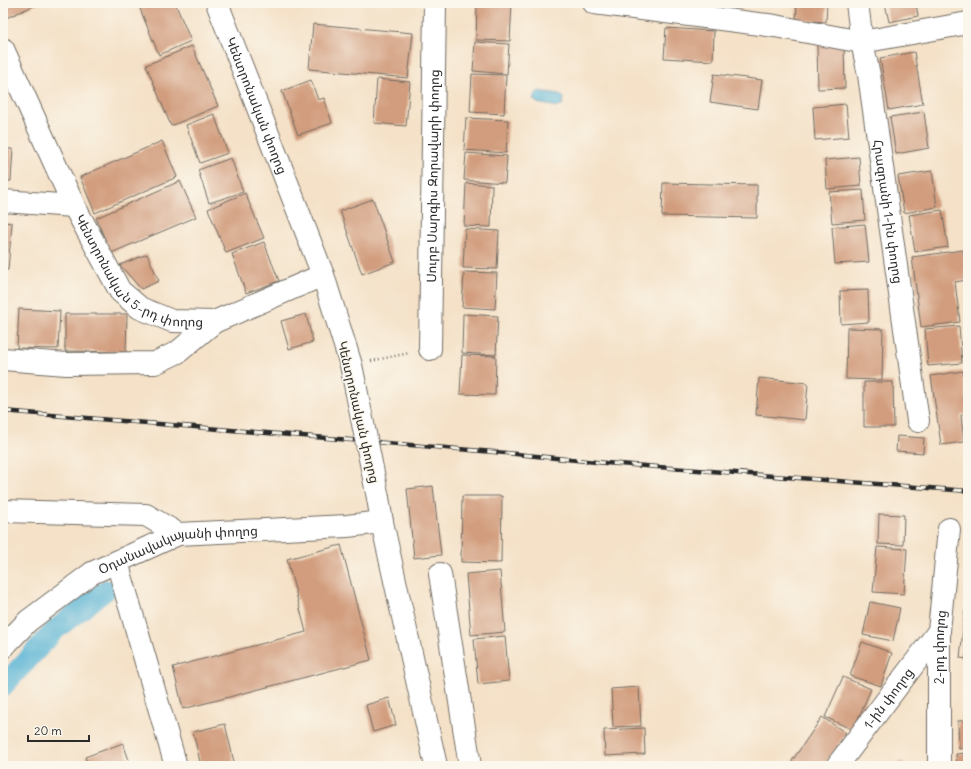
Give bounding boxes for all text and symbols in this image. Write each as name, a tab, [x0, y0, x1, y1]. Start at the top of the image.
street label: Կենտրոնական փողոց	[222, 35, 291, 177]
street label: Սուրբ Սարգիս Զորավարի փողոց	[423, 69, 443, 283]
street label: Հրազդանի 1-ին փողոց	[869, 138, 906, 285]
street label: Կենտրոնական 5-րդ փողոց	[71, 212, 203, 331]
street label: Կենտրոնական փողոց	[334, 339, 383, 485]
street label: Օդանավակայանի փողոց	[96, 522, 258, 578]
street label: 2-րդ փողոց	[931, 609, 950, 684]
street label: 1-ին փողոց	[860, 665, 917, 732]
scale bar	[28, 717, 89, 743]
text: 20 m	[34, 723, 62, 738]

